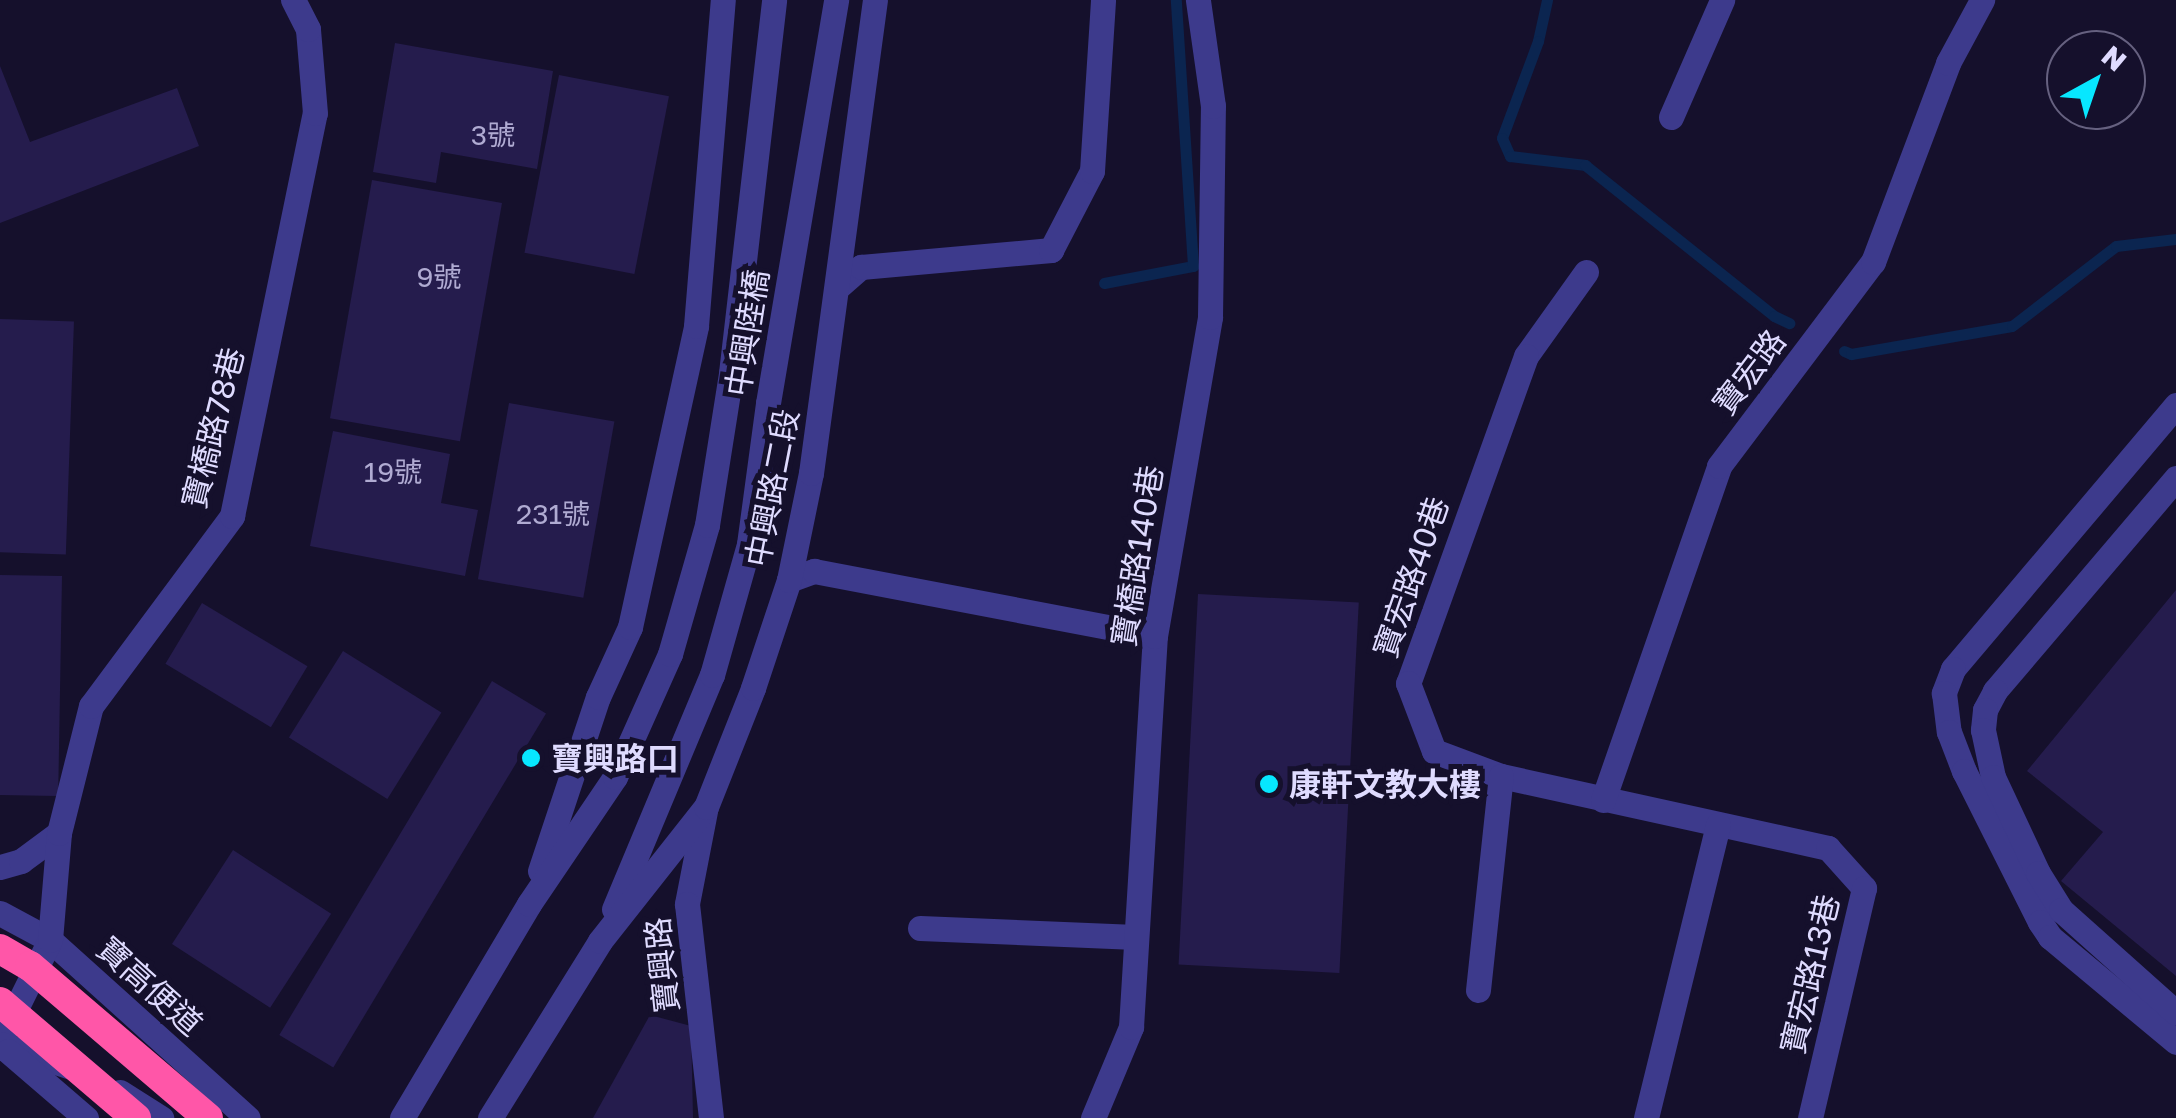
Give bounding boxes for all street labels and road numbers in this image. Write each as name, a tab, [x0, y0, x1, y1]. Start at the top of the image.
street label: 中興陸橋	[718, 267, 776, 399]
street label: 寶宏路	[1705, 322, 1793, 422]
street label: 寶橋路78巷	[174, 344, 252, 512]
street label: 中興路二段	[738, 406, 806, 570]
street label: 寶橋路140巷	[1104, 463, 1170, 649]
street label: 寶宏路40巷	[1366, 492, 1456, 662]
street label: 寶宏路13巷	[1773, 891, 1847, 1057]
street label: 寶興路	[638, 915, 686, 1015]
street label: 寶高便道	[90, 929, 210, 1043]

